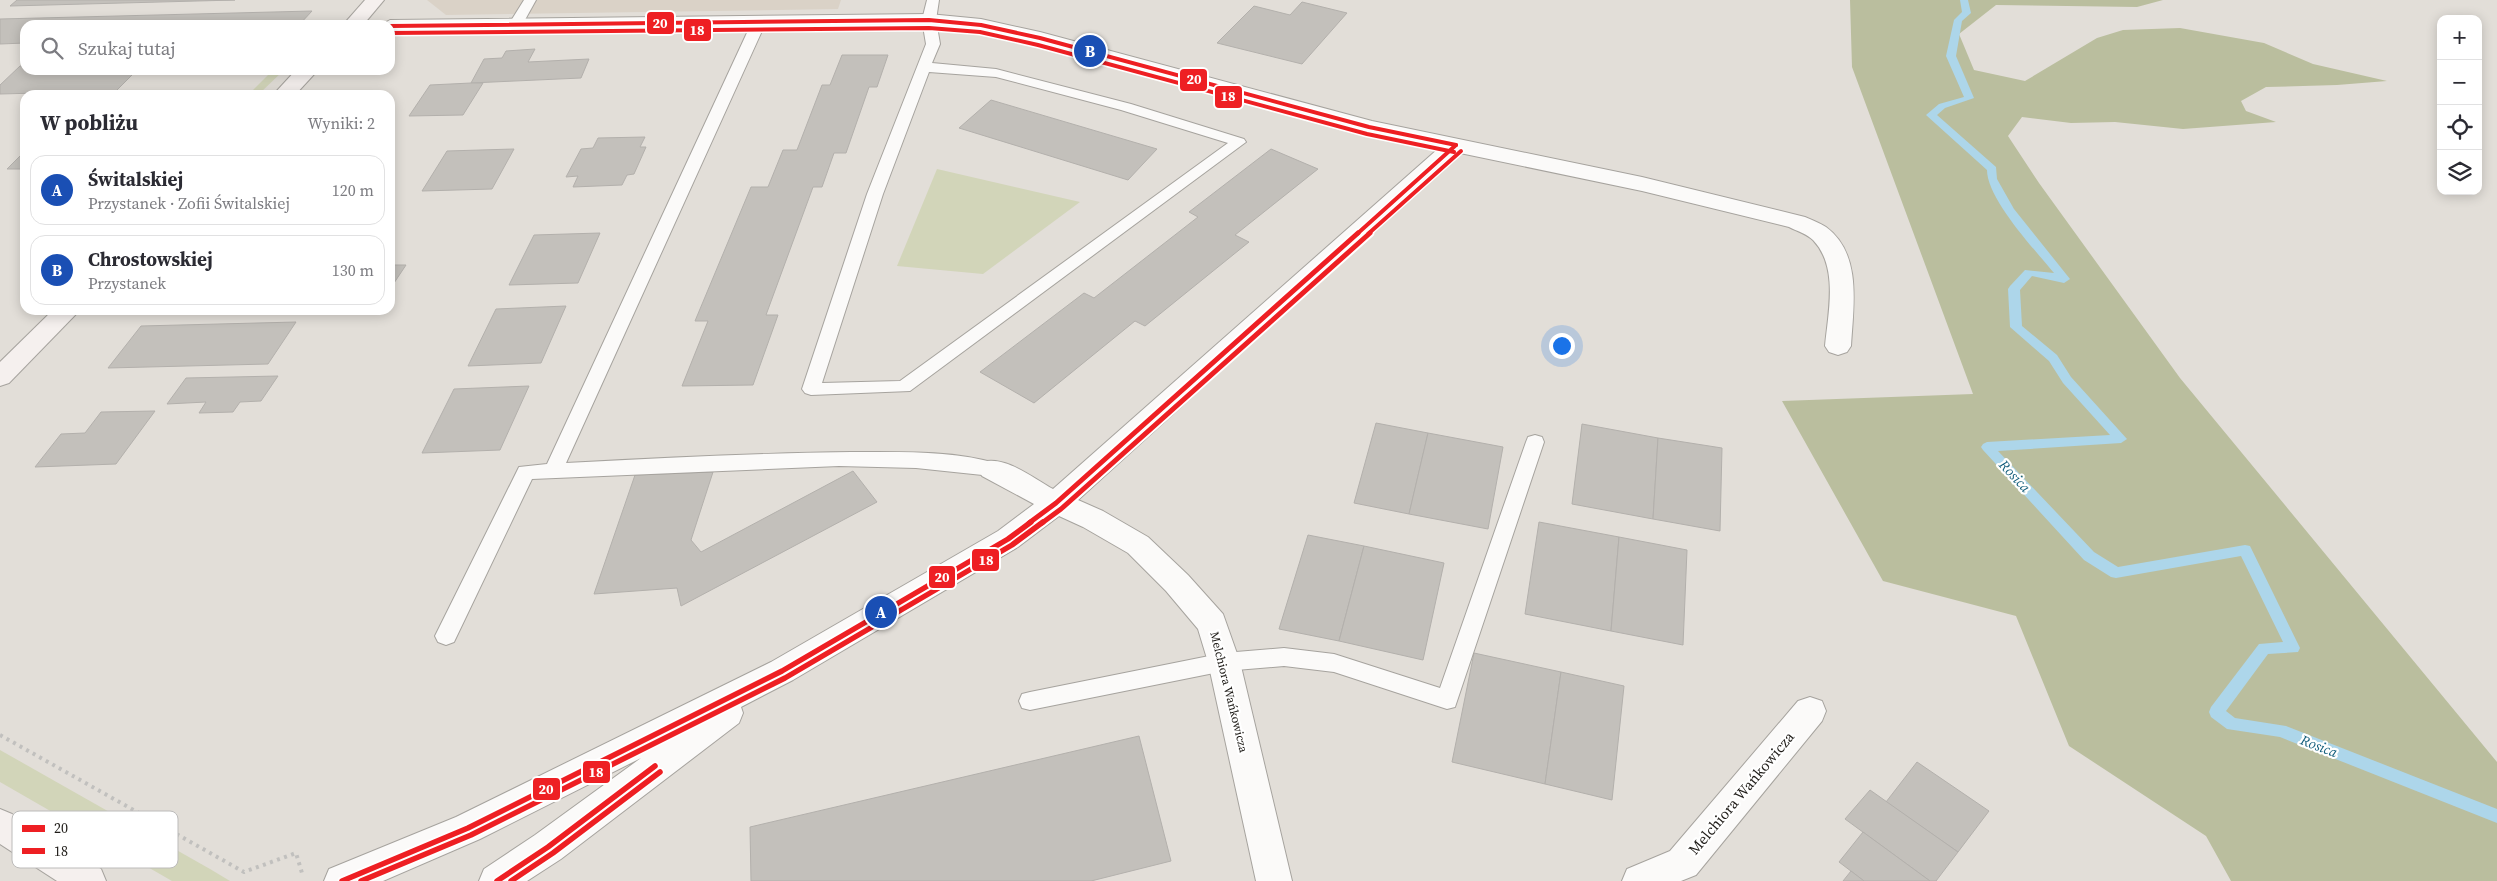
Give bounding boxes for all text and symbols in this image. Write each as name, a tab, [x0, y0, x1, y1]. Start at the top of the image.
line badge: 20	[646, 11, 675, 35]
text: 20	[652, 13, 668, 33]
map controls	[2437, 15, 2482, 195]
button: +	[2437, 15, 2482, 60]
line badge: 18	[683, 18, 712, 42]
search box	[20, 20, 395, 75]
text: 18	[689, 20, 705, 40]
pin: B	[1074, 32, 1106, 70]
icon: search	[38, 34, 66, 62]
text: Szukaj tutaj	[78, 35, 176, 61]
button: −	[2437, 60, 2482, 105]
line badge: 20	[1179, 68, 1208, 92]
text: 20	[1186, 69, 1202, 89]
line badge: 18	[1214, 85, 1243, 109]
text: 18	[1220, 86, 1236, 106]
button: locate	[2437, 105, 2482, 150]
text: W pobliżu	[40, 108, 138, 137]
text: Wyniki: 2	[308, 112, 375, 134]
button: layers	[2437, 150, 2482, 195]
text: Świtalskiej	[88, 166, 183, 192]
text: A	[52, 179, 62, 201]
text: 120 m	[332, 179, 374, 201]
text: Przystanek · Zofii Świtalskiej	[88, 192, 290, 214]
text: Chrostowskiej	[88, 246, 213, 272]
text: B	[52, 259, 62, 281]
text: 130 m	[332, 259, 374, 281]
text: Przystanek	[88, 272, 166, 294]
your location	[1549, 333, 1575, 359]
water label: Rosica	[1994, 455, 2036, 497]
line badge: 18	[971, 548, 1000, 572]
text: 18	[978, 550, 994, 570]
line badge: 20	[928, 565, 956, 589]
text: 20	[934, 567, 950, 587]
pin: A	[865, 593, 897, 631]
street label: Melchiora Wańkowicza	[1206, 630, 1252, 755]
street label: Melchiora Wańkowicza	[1683, 727, 1799, 859]
water label: Rosica	[2297, 729, 2341, 762]
line badge: 18	[582, 760, 611, 784]
text: 18	[588, 762, 604, 782]
line badge: 20	[532, 777, 561, 801]
text: 20	[538, 779, 554, 799]
legend	[12, 811, 178, 868]
text: 20	[54, 818, 68, 838]
text: 18	[54, 841, 68, 861]

